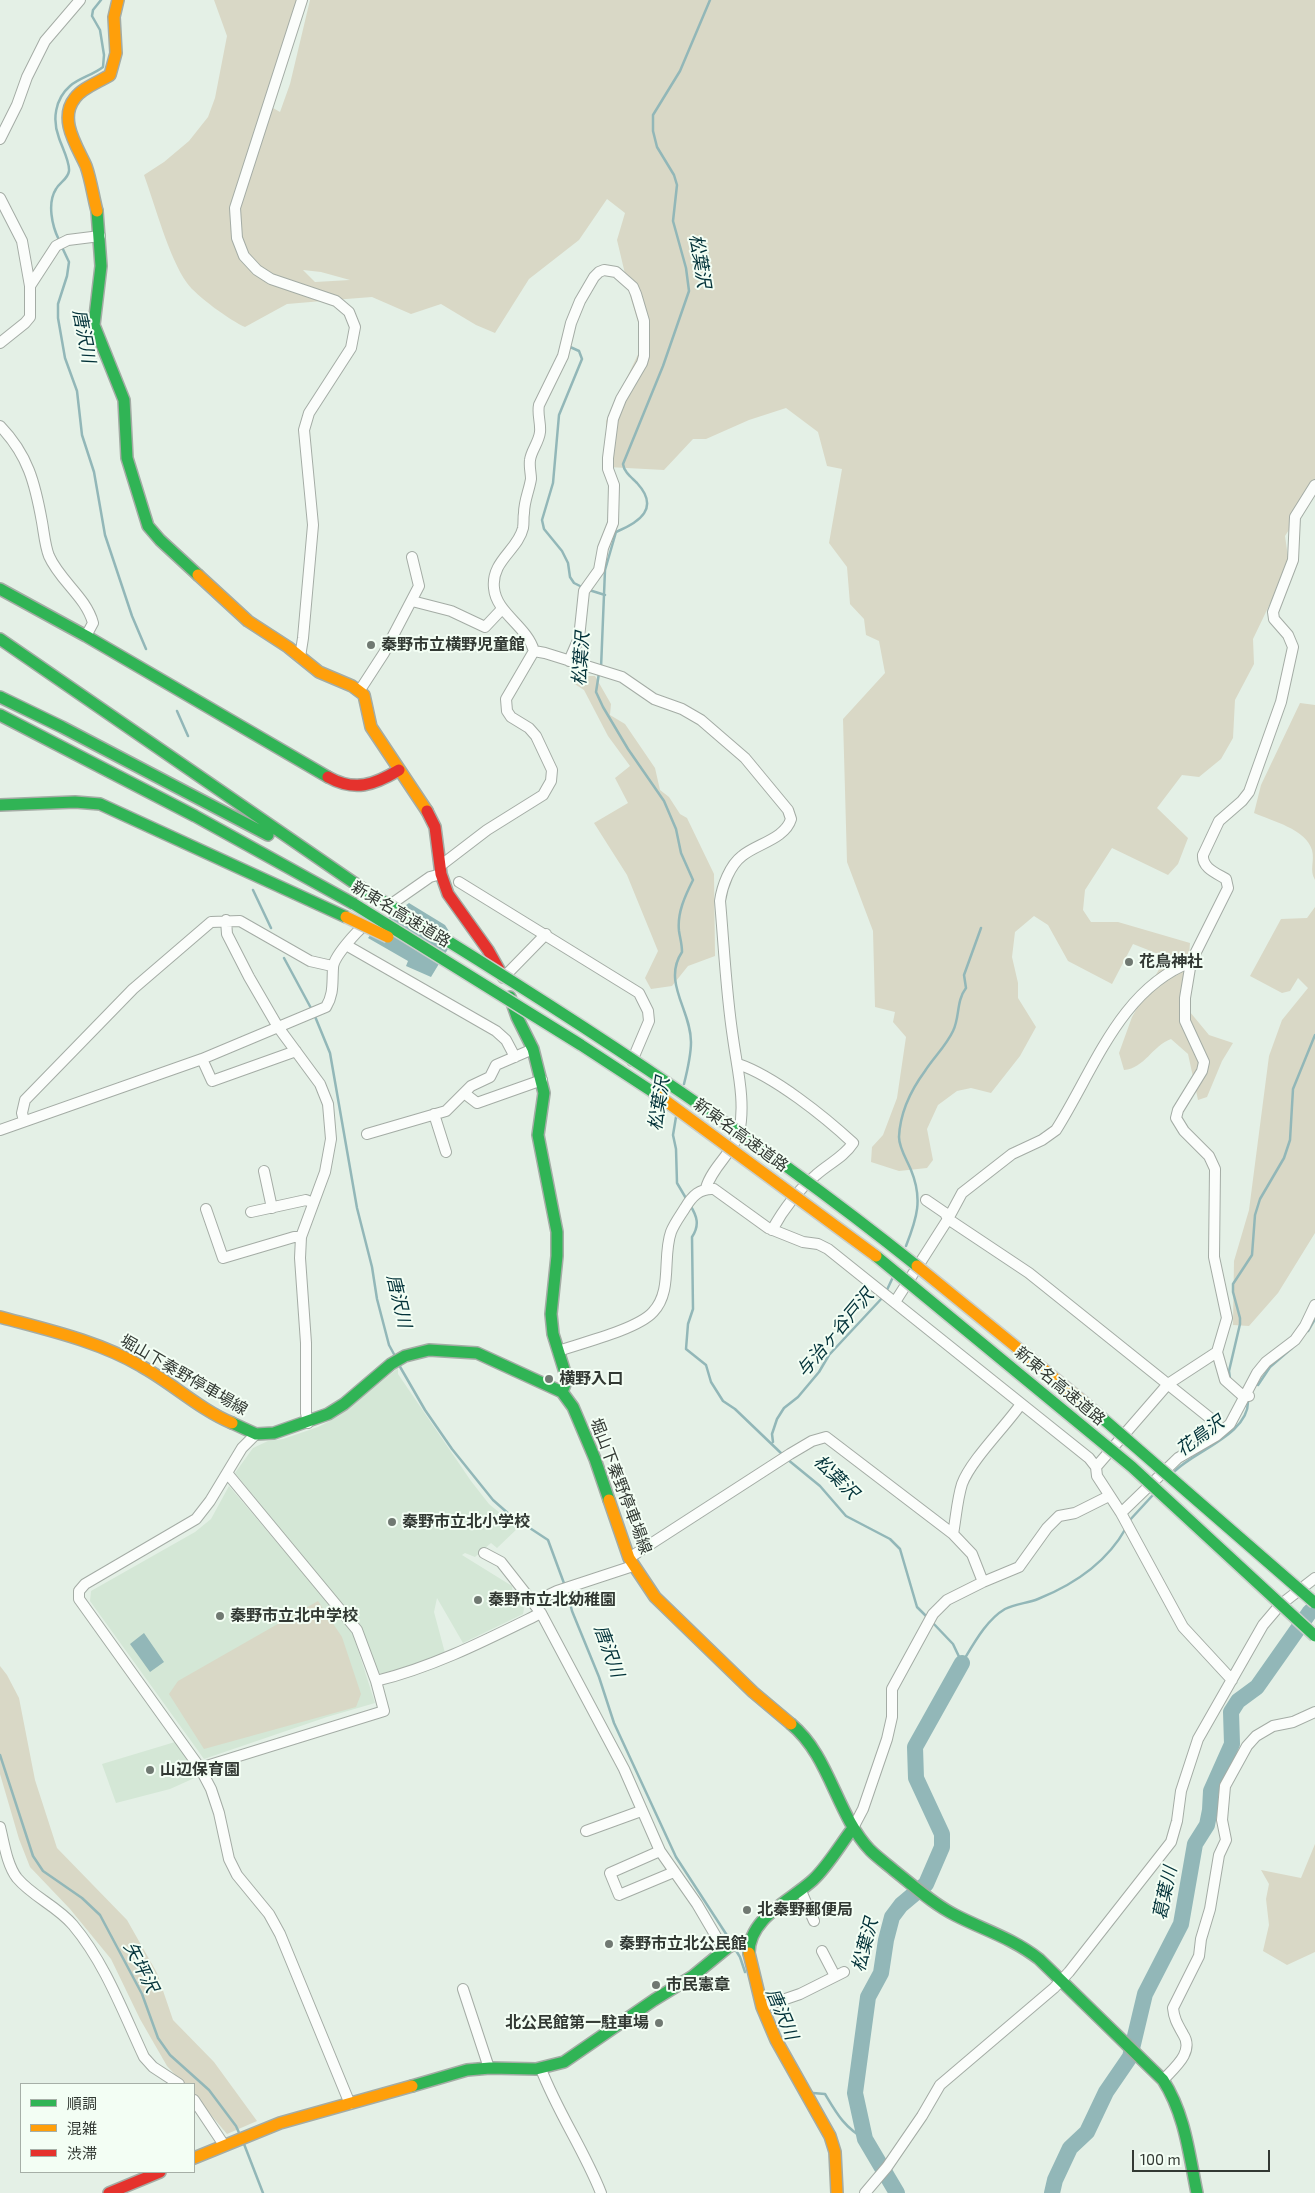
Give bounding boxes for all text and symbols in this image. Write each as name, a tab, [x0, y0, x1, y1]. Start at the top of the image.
water label: 松葉沢	[685, 233, 715, 289]
water label: 唐沢川	[68, 307, 100, 365]
water label: 松葉沢	[568, 631, 594, 687]
place label: 秦野市立横野児童館	[381, 635, 525, 655]
marker: 秦野市立横野児童館	[365, 639, 377, 651]
street label: 新東名高速道路	[348, 877, 454, 951]
place label: 花鳥神社	[1139, 952, 1203, 972]
marker: 花鳥神社	[1123, 956, 1135, 968]
water label: 松葉沢	[644, 1076, 674, 1132]
street label: 新東名高速道路	[690, 1094, 792, 1176]
water label: 唐沢川	[382, 1272, 416, 1330]
water label: 与治ヶ谷戸沢	[792, 1285, 878, 1381]
street label: 堀山下秦野停車場線	[117, 1331, 251, 1419]
street label: 新東名高速道路	[1011, 1343, 1109, 1429]
place label: 横野入口	[559, 1369, 623, 1389]
marker: 横野入口	[543, 1373, 555, 1385]
water label: 花鳥沢	[1172, 1411, 1228, 1461]
street label: 堀山下秦野停車場線	[586, 1415, 656, 1557]
water label: 松葉沢	[809, 1450, 863, 1504]
place label: 秦野市立北小学校	[402, 1512, 530, 1532]
marker: 秦野市立北小学校	[386, 1516, 398, 1528]
place label: 秦野市立北幼稚園	[488, 1590, 616, 1610]
marker: 秦野市立北幼稚園	[472, 1594, 484, 1606]
place label: 秦野市立北中学校	[230, 1606, 358, 1626]
marker: 秦野市立北中学校	[214, 1610, 226, 1622]
water label: 唐沢川	[590, 1622, 628, 1680]
place label: 山辺保育園	[160, 1760, 240, 1780]
marker: 山辺保育園	[144, 1764, 156, 1776]
water label: 葛葉川	[1149, 1864, 1181, 1922]
place label: 北秦野郵便局	[757, 1900, 853, 1920]
marker: 北秦野郵便局	[741, 1904, 753, 1916]
water label: 松葉沢	[848, 1916, 882, 1974]
place label: 秦野市立北公民館	[619, 1934, 747, 1954]
water label: 矢坪沢	[119, 1938, 163, 1996]
marker: 秦野市立北公民館	[603, 1938, 615, 1950]
place label: 市民憲章	[666, 1975, 730, 1995]
marker: 市民憲章	[650, 1979, 662, 1991]
water label: 唐沢川	[762, 1985, 802, 2043]
place label: 北公民館第一駐車場	[505, 2013, 649, 2033]
marker: 北公民館第一駐車場	[653, 2017, 665, 2029]
legend	[20, 2083, 195, 2173]
text: 順調	[67, 2094, 97, 2112]
text: 混雑	[67, 2119, 97, 2137]
scale bar	[1135, 2140, 1272, 2172]
text: 渋滞	[67, 2144, 97, 2162]
text: 100 m	[1140, 2150, 1181, 2168]

